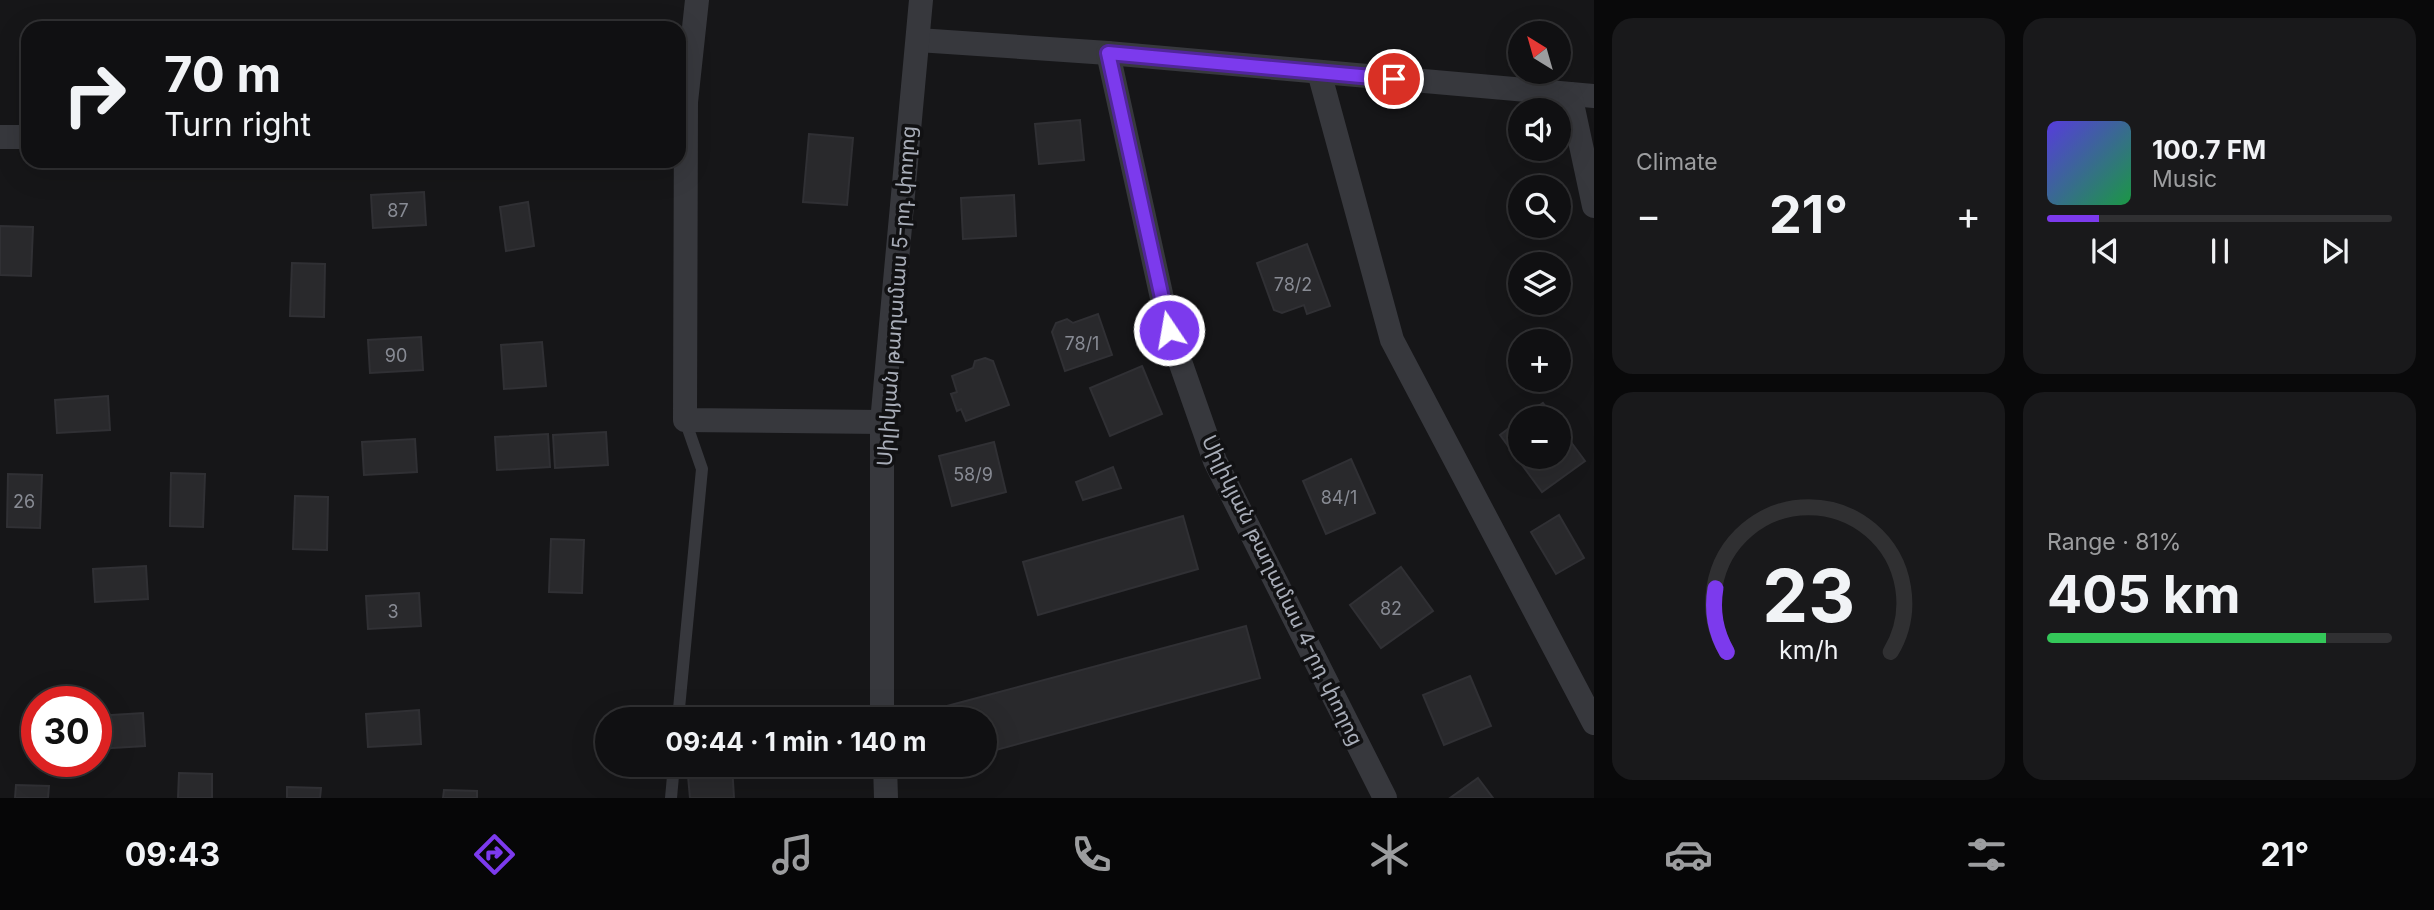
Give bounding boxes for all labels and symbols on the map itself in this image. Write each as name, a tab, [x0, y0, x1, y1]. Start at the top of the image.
north arrow	[1508, 21, 1572, 84]
pin	[1364, 49, 1424, 109]
street label: Սիլիկյան թաղամաս 5-րդ փողոց	[872, 125, 920, 467]
house number: 87	[387, 200, 409, 221]
house number: 78/2	[1274, 274, 1312, 295]
position arrow	[1132, 293, 1206, 367]
house number: 78/1	[1065, 333, 1099, 354]
house number: 90	[385, 345, 407, 366]
street label: Սիլիկյան թաղամաս 4-րդ փողոց	[1197, 431, 1369, 749]
house number: 58/9	[953, 464, 993, 485]
house number: 84/1	[1321, 487, 1357, 508]
house number: 26	[13, 491, 35, 512]
house number: 82	[1380, 598, 1402, 619]
house number: 3	[387, 601, 399, 622]
speed limit sign: 30	[21, 686, 112, 777]

